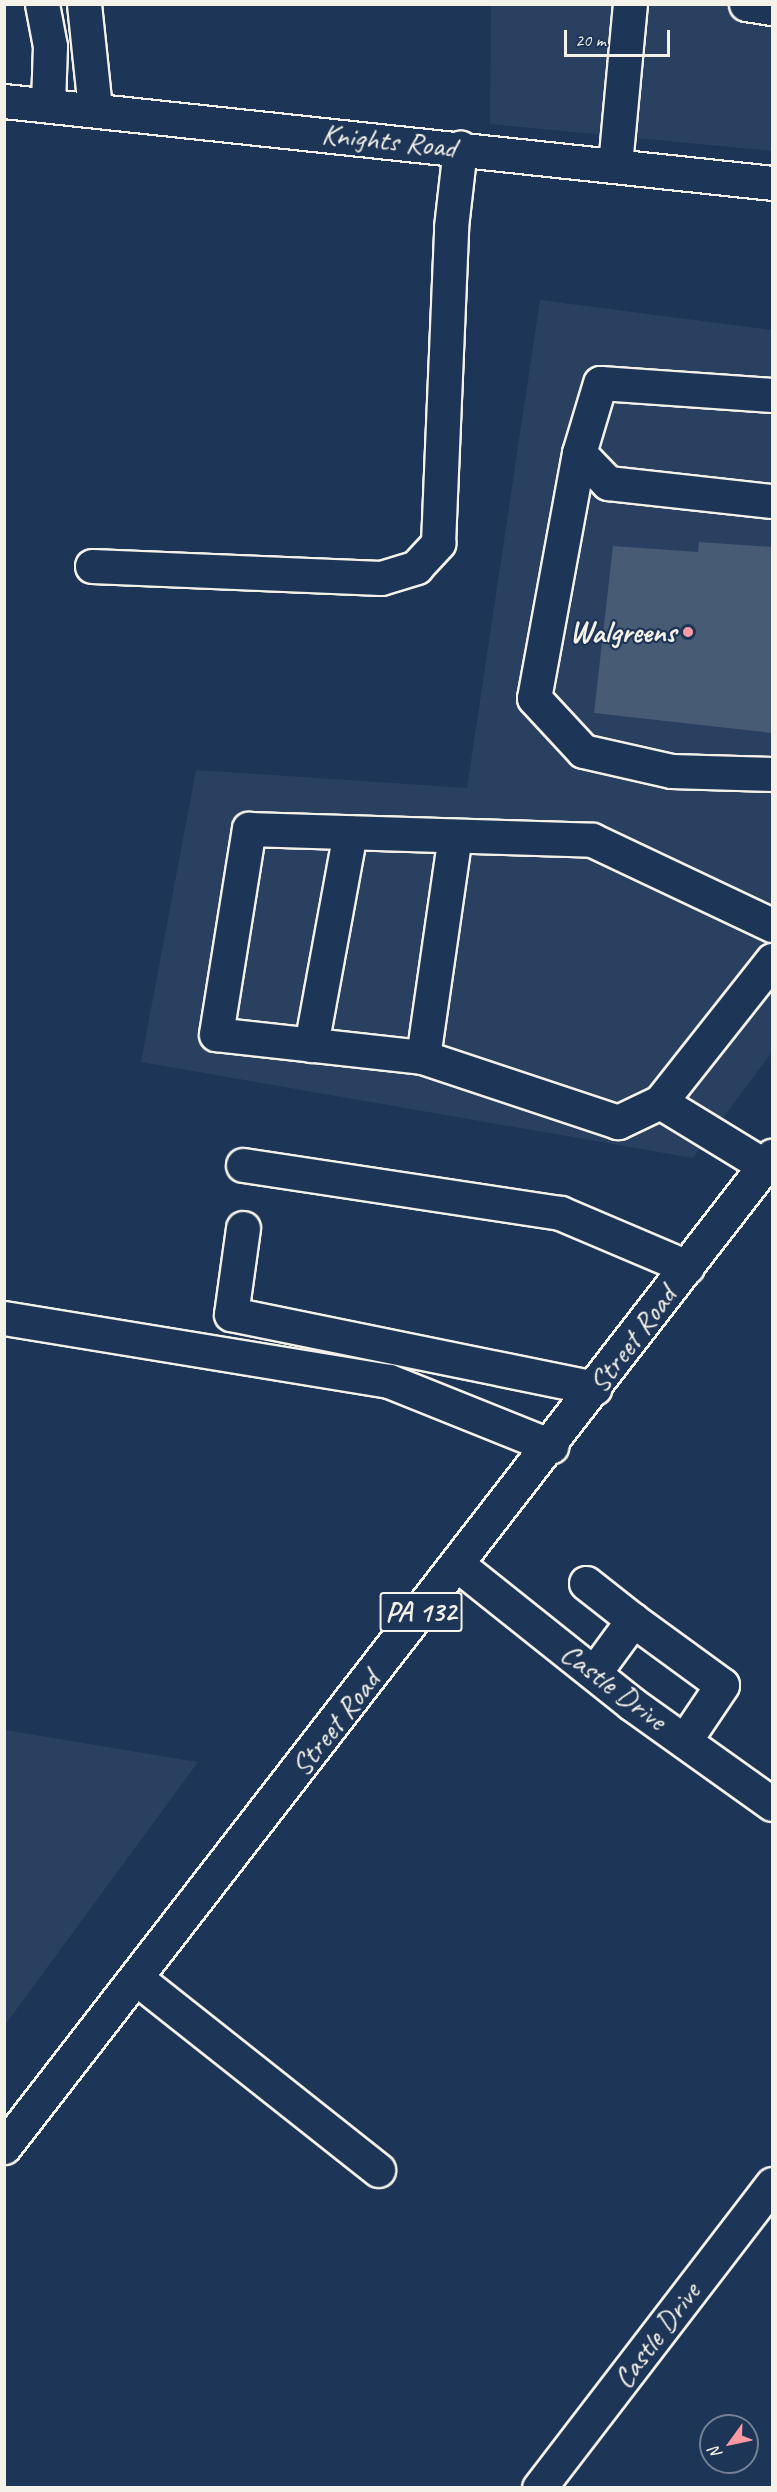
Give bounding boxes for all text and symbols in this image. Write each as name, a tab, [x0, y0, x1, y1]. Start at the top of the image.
scale bar	[567, 18, 674, 56]
text: 20 m	[575, 29, 606, 51]
street label: Knights Road	[320, 115, 458, 165]
place label: Walgreens	[570, 614, 676, 650]
marker: Walgreens	[681, 625, 695, 639]
street label: Street Road	[581, 1279, 683, 1399]
road number: PA 132	[379, 1587, 463, 1637]
street label: Castle Drive	[554, 1634, 674, 1738]
street label: Street Road	[283, 1664, 387, 1782]
street label: Castle Drive	[604, 2275, 708, 2395]
north arrow	[699, 2414, 759, 2474]
text: N	[704, 2443, 727, 2462]

